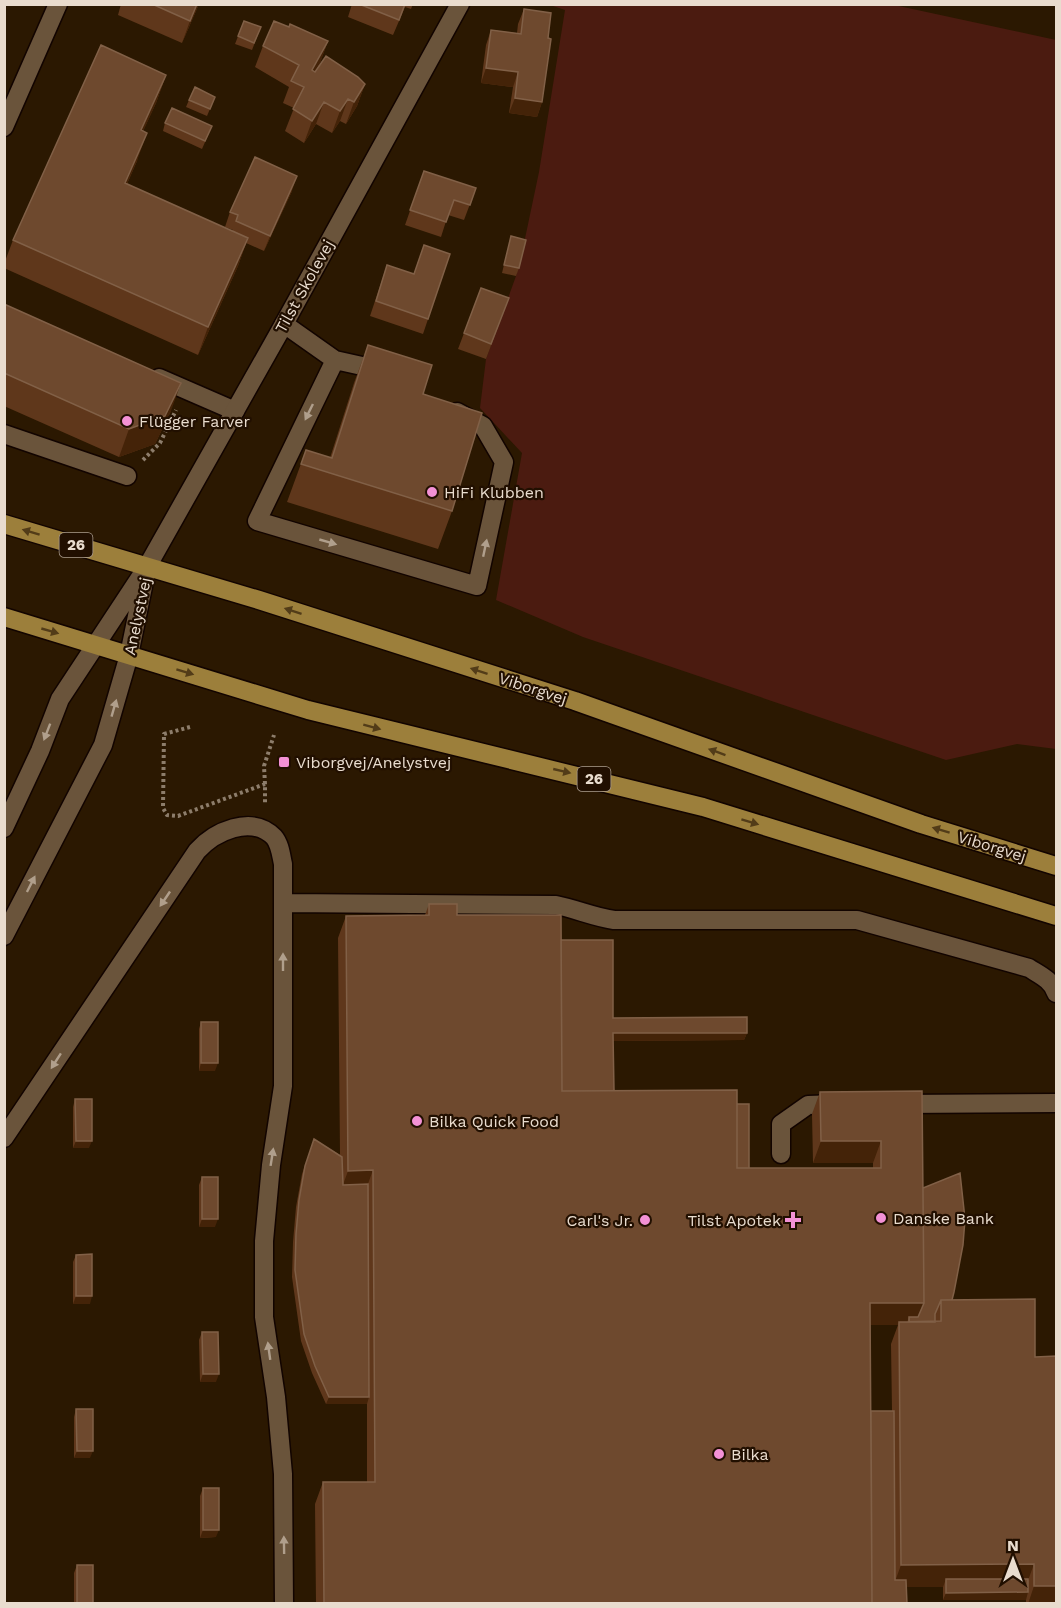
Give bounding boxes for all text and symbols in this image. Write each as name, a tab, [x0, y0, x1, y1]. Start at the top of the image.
street label: Tilst Skolevej	[271, 236, 338, 336]
one-way arrow	[305, 404, 314, 421]
place label: Flügger Farver	[139, 412, 250, 431]
marker: Flügger Farver	[120, 414, 134, 428]
place label: HiFi Klubben	[444, 483, 544, 502]
marker: HiFi Klubben	[425, 485, 439, 499]
one-way arrow	[22, 527, 40, 536]
road number: 26	[60, 533, 92, 557]
one-way arrow	[319, 538, 337, 547]
one-way arrow	[481, 539, 491, 557]
street label: Anelystvej	[120, 575, 155, 657]
one-way arrow	[284, 606, 302, 615]
one-way arrow	[41, 627, 59, 636]
one-way arrow	[470, 665, 488, 675]
one-way arrow	[176, 668, 194, 677]
street label: Viborgvej	[496, 669, 569, 708]
one-way arrow	[110, 699, 119, 717]
one-way arrow	[363, 722, 381, 732]
one-way arrow	[42, 723, 51, 741]
one-way arrow	[708, 746, 726, 756]
place label: Viborgvej/Anelystvej	[296, 753, 451, 772]
marker: Viborgvej/Anelystvej	[277, 755, 291, 769]
one-way arrow	[552, 767, 571, 777]
road number: 26	[578, 767, 610, 791]
one-way arrow	[741, 818, 759, 827]
one-way arrow	[932, 825, 950, 834]
street label: Viborgvej	[955, 827, 1028, 866]
one-way arrow	[26, 875, 36, 893]
one-way arrow	[159, 891, 170, 908]
one-way arrow	[278, 953, 288, 972]
one-way arrow	[50, 1053, 62, 1069]
place label: Bilka Quick Food	[429, 1112, 559, 1131]
marker: Bilka Quick Food	[410, 1114, 424, 1128]
one-way arrow	[268, 1147, 277, 1166]
place label: Danske Bank	[893, 1209, 994, 1228]
place label: Carl's Jr.	[566, 1211, 633, 1230]
place label: Tilst Apotek	[687, 1211, 781, 1230]
marker: Danske Bank	[874, 1211, 888, 1225]
marker: Carl's Jr.	[638, 1213, 652, 1227]
marker: Tilst Apotek	[786, 1213, 800, 1227]
one-way arrow	[264, 1341, 273, 1360]
place label: Bilka	[731, 1445, 769, 1464]
marker: Bilka	[712, 1447, 726, 1461]
north arrow	[983, 1530, 1043, 1590]
one-way arrow	[279, 1536, 289, 1555]
text: N	[1007, 1536, 1019, 1555]

